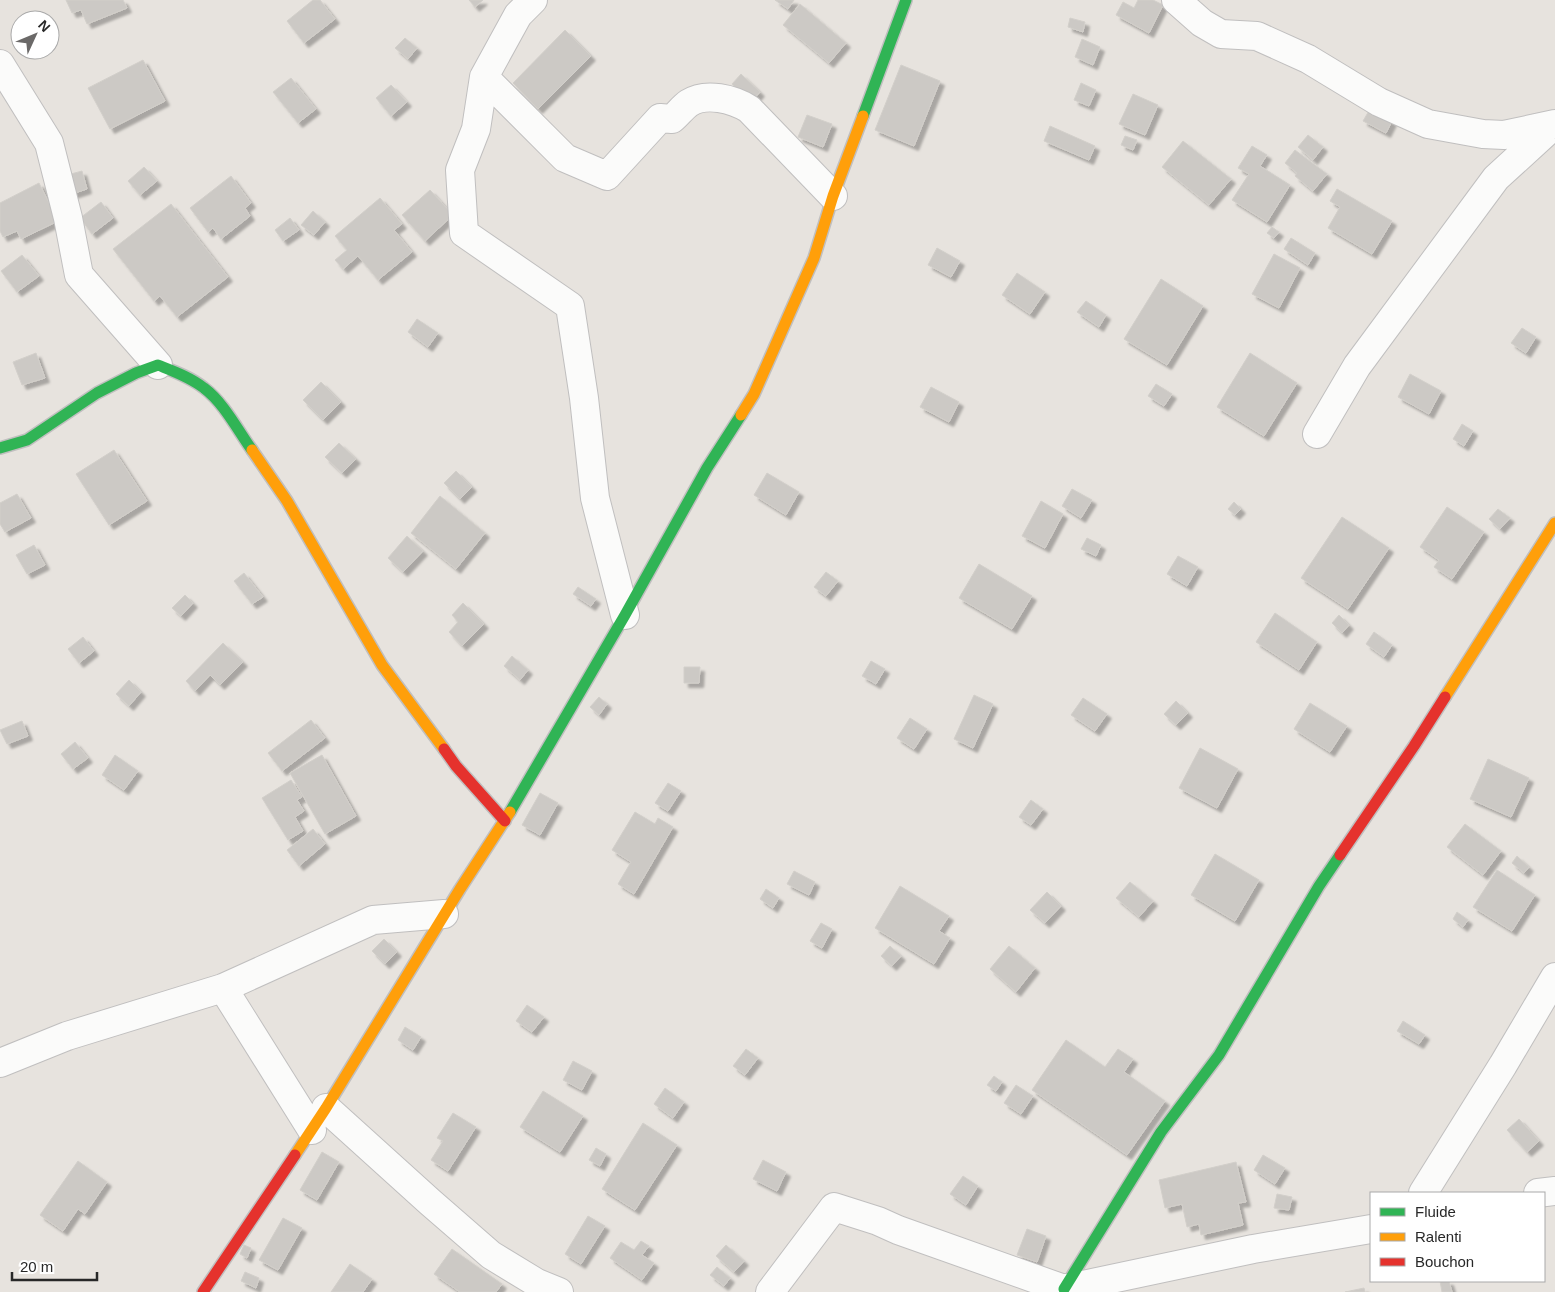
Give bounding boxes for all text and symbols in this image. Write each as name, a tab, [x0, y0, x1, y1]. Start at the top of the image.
north arrow	[10, 10, 60, 60]
text: N	[35, 17, 54, 35]
legend	[1370, 1192, 1545, 1282]
text: Fluide	[1415, 1203, 1456, 1220]
text: Ralenti	[1415, 1228, 1462, 1245]
scale bar	[12, 1250, 98, 1282]
text: Bouchon	[1415, 1253, 1474, 1270]
text: 20 m	[20, 1258, 53, 1275]

